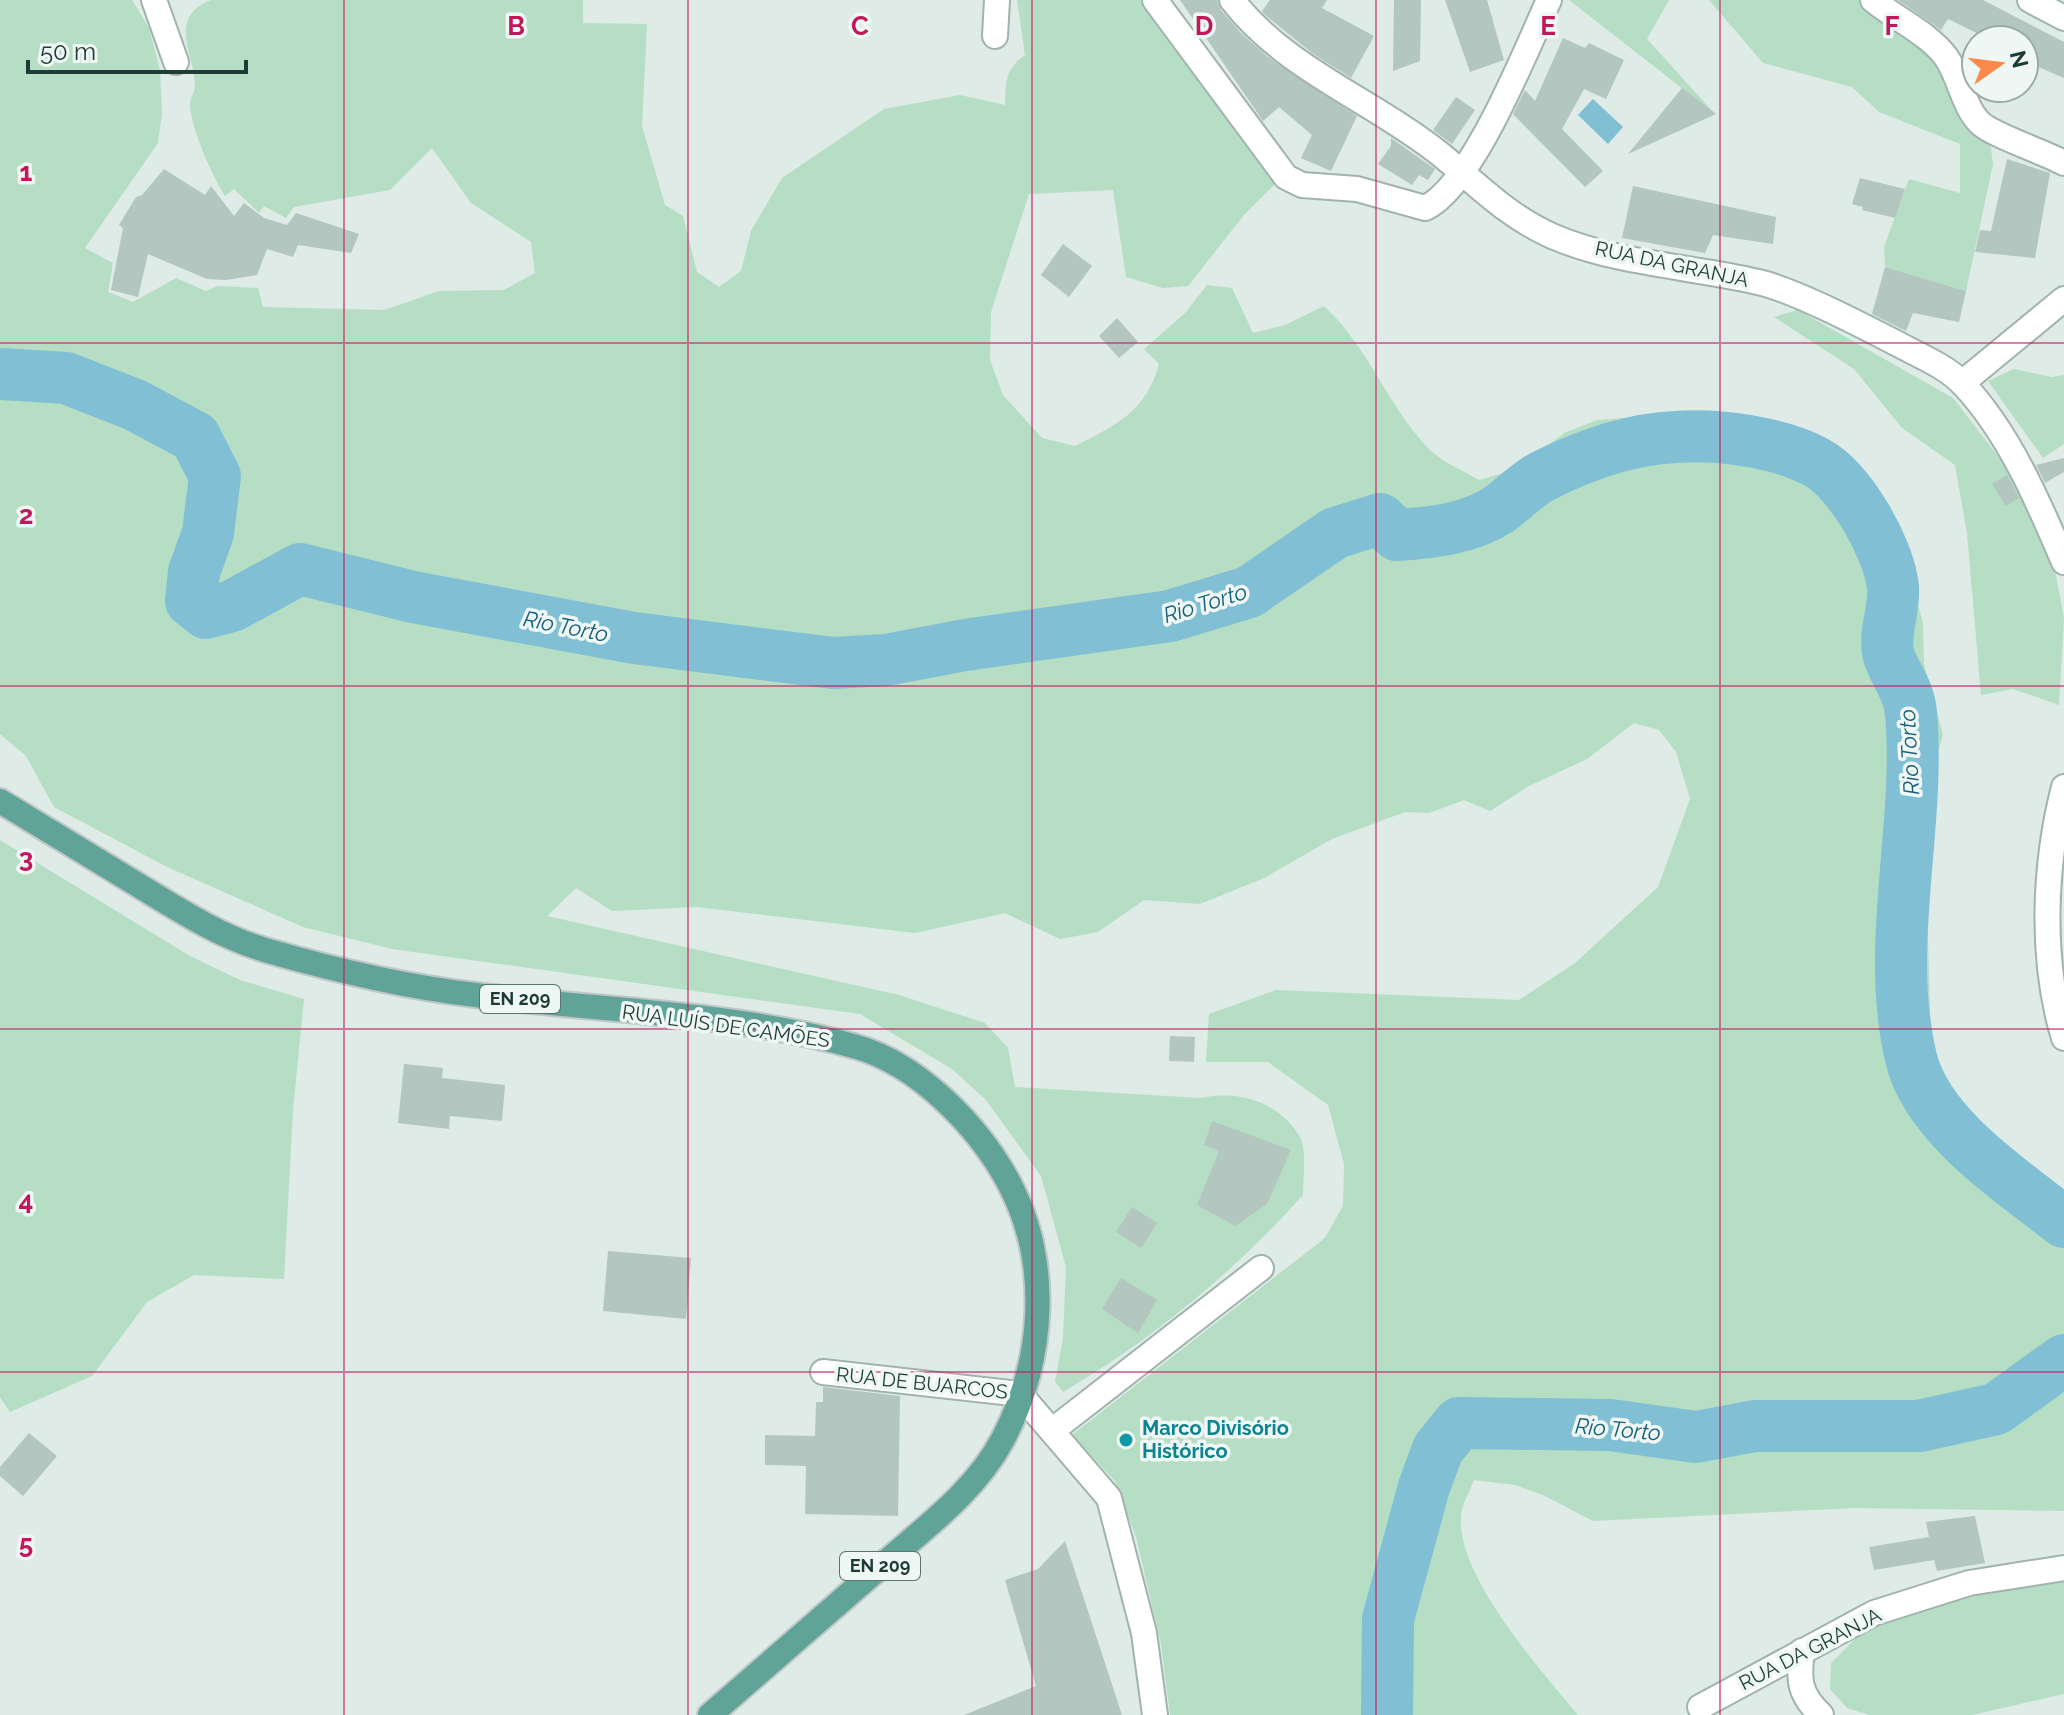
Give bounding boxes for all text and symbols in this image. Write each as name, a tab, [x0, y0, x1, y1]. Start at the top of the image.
text: B	[507, 11, 525, 41]
text: C	[851, 11, 869, 41]
text: D	[1195, 11, 1213, 41]
text: E	[1540, 11, 1556, 41]
text: F	[1885, 11, 1900, 41]
scale bar	[28, 24, 246, 74]
north arrow	[1960, 24, 2040, 104]
text: 50 m	[40, 37, 96, 66]
text: N	[2005, 48, 2034, 70]
text: 1	[20, 157, 33, 187]
street label: RUA DA GRANJA	[1593, 236, 1751, 292]
text: 2	[19, 500, 33, 530]
water label: Rio Torto	[1160, 578, 1250, 628]
water label: Rio Torto	[521, 605, 611, 647]
water label: Rio Torto	[1894, 708, 1924, 796]
text: 3	[19, 843, 33, 873]
road number: EN 209	[480, 985, 560, 1013]
street label: RUA LUÍS DE CAMÕES	[621, 1000, 831, 1052]
text: 4	[19, 1186, 33, 1216]
street label: RUA DE BUARCOS	[835, 1362, 1009, 1404]
water label: Rio Torto	[1574, 1412, 1662, 1446]
place label: Marco Divisório Histórico	[1142, 1416, 1289, 1463]
marker: Marco Divisório Histórico	[1117, 1431, 1135, 1449]
text: 5	[19, 1529, 33, 1559]
road number: EN 209	[840, 1552, 920, 1580]
street label: RUA DA GRANJA	[1735, 1603, 1886, 1695]

